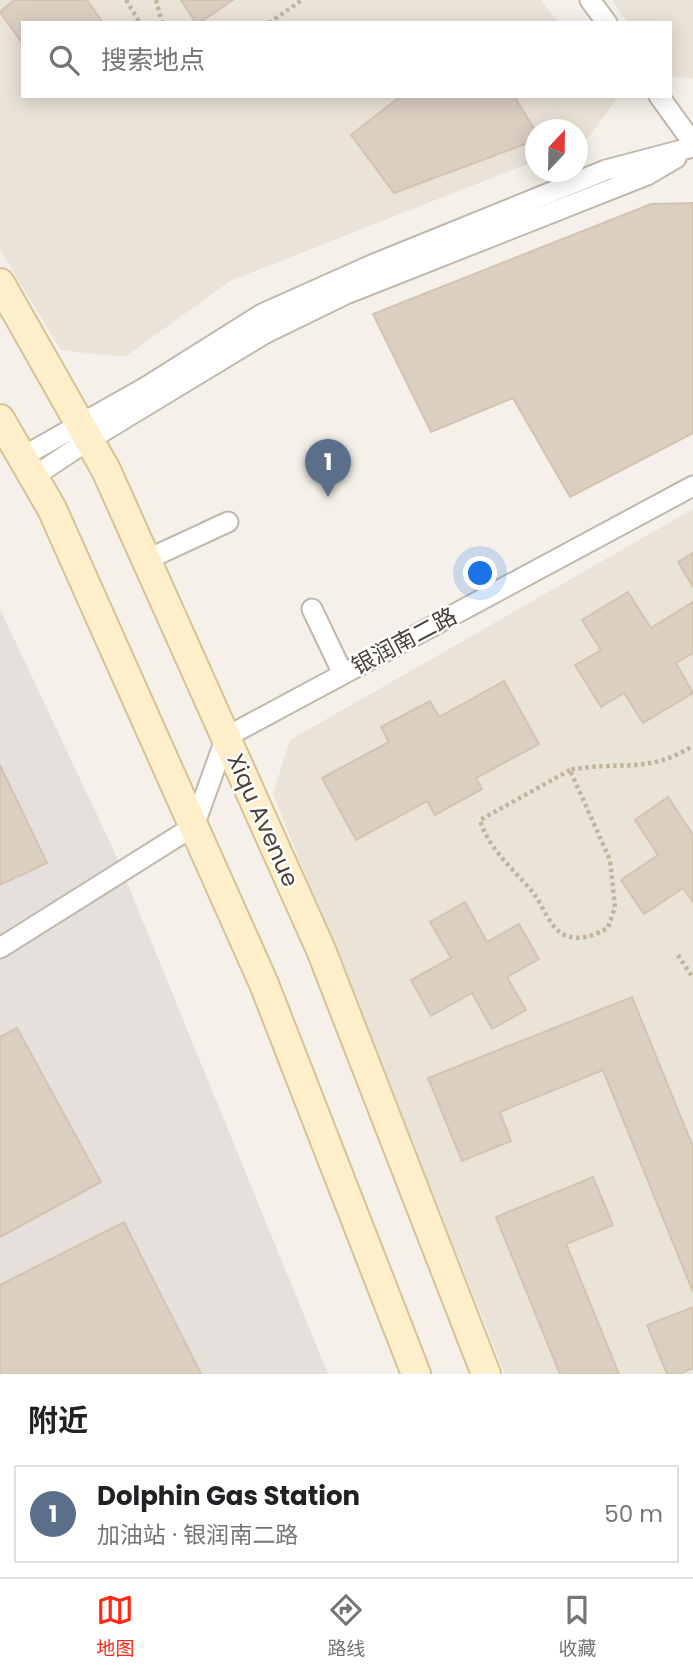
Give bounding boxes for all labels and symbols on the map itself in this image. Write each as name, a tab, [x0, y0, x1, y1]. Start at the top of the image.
north arrow	[525, 119, 588, 182]
pin: 1	[305, 439, 351, 497]
your location	[463, 556, 497, 590]
street label: 银润南二路	[346, 600, 462, 682]
street label: Xiqu Avenue	[219, 748, 307, 892]

